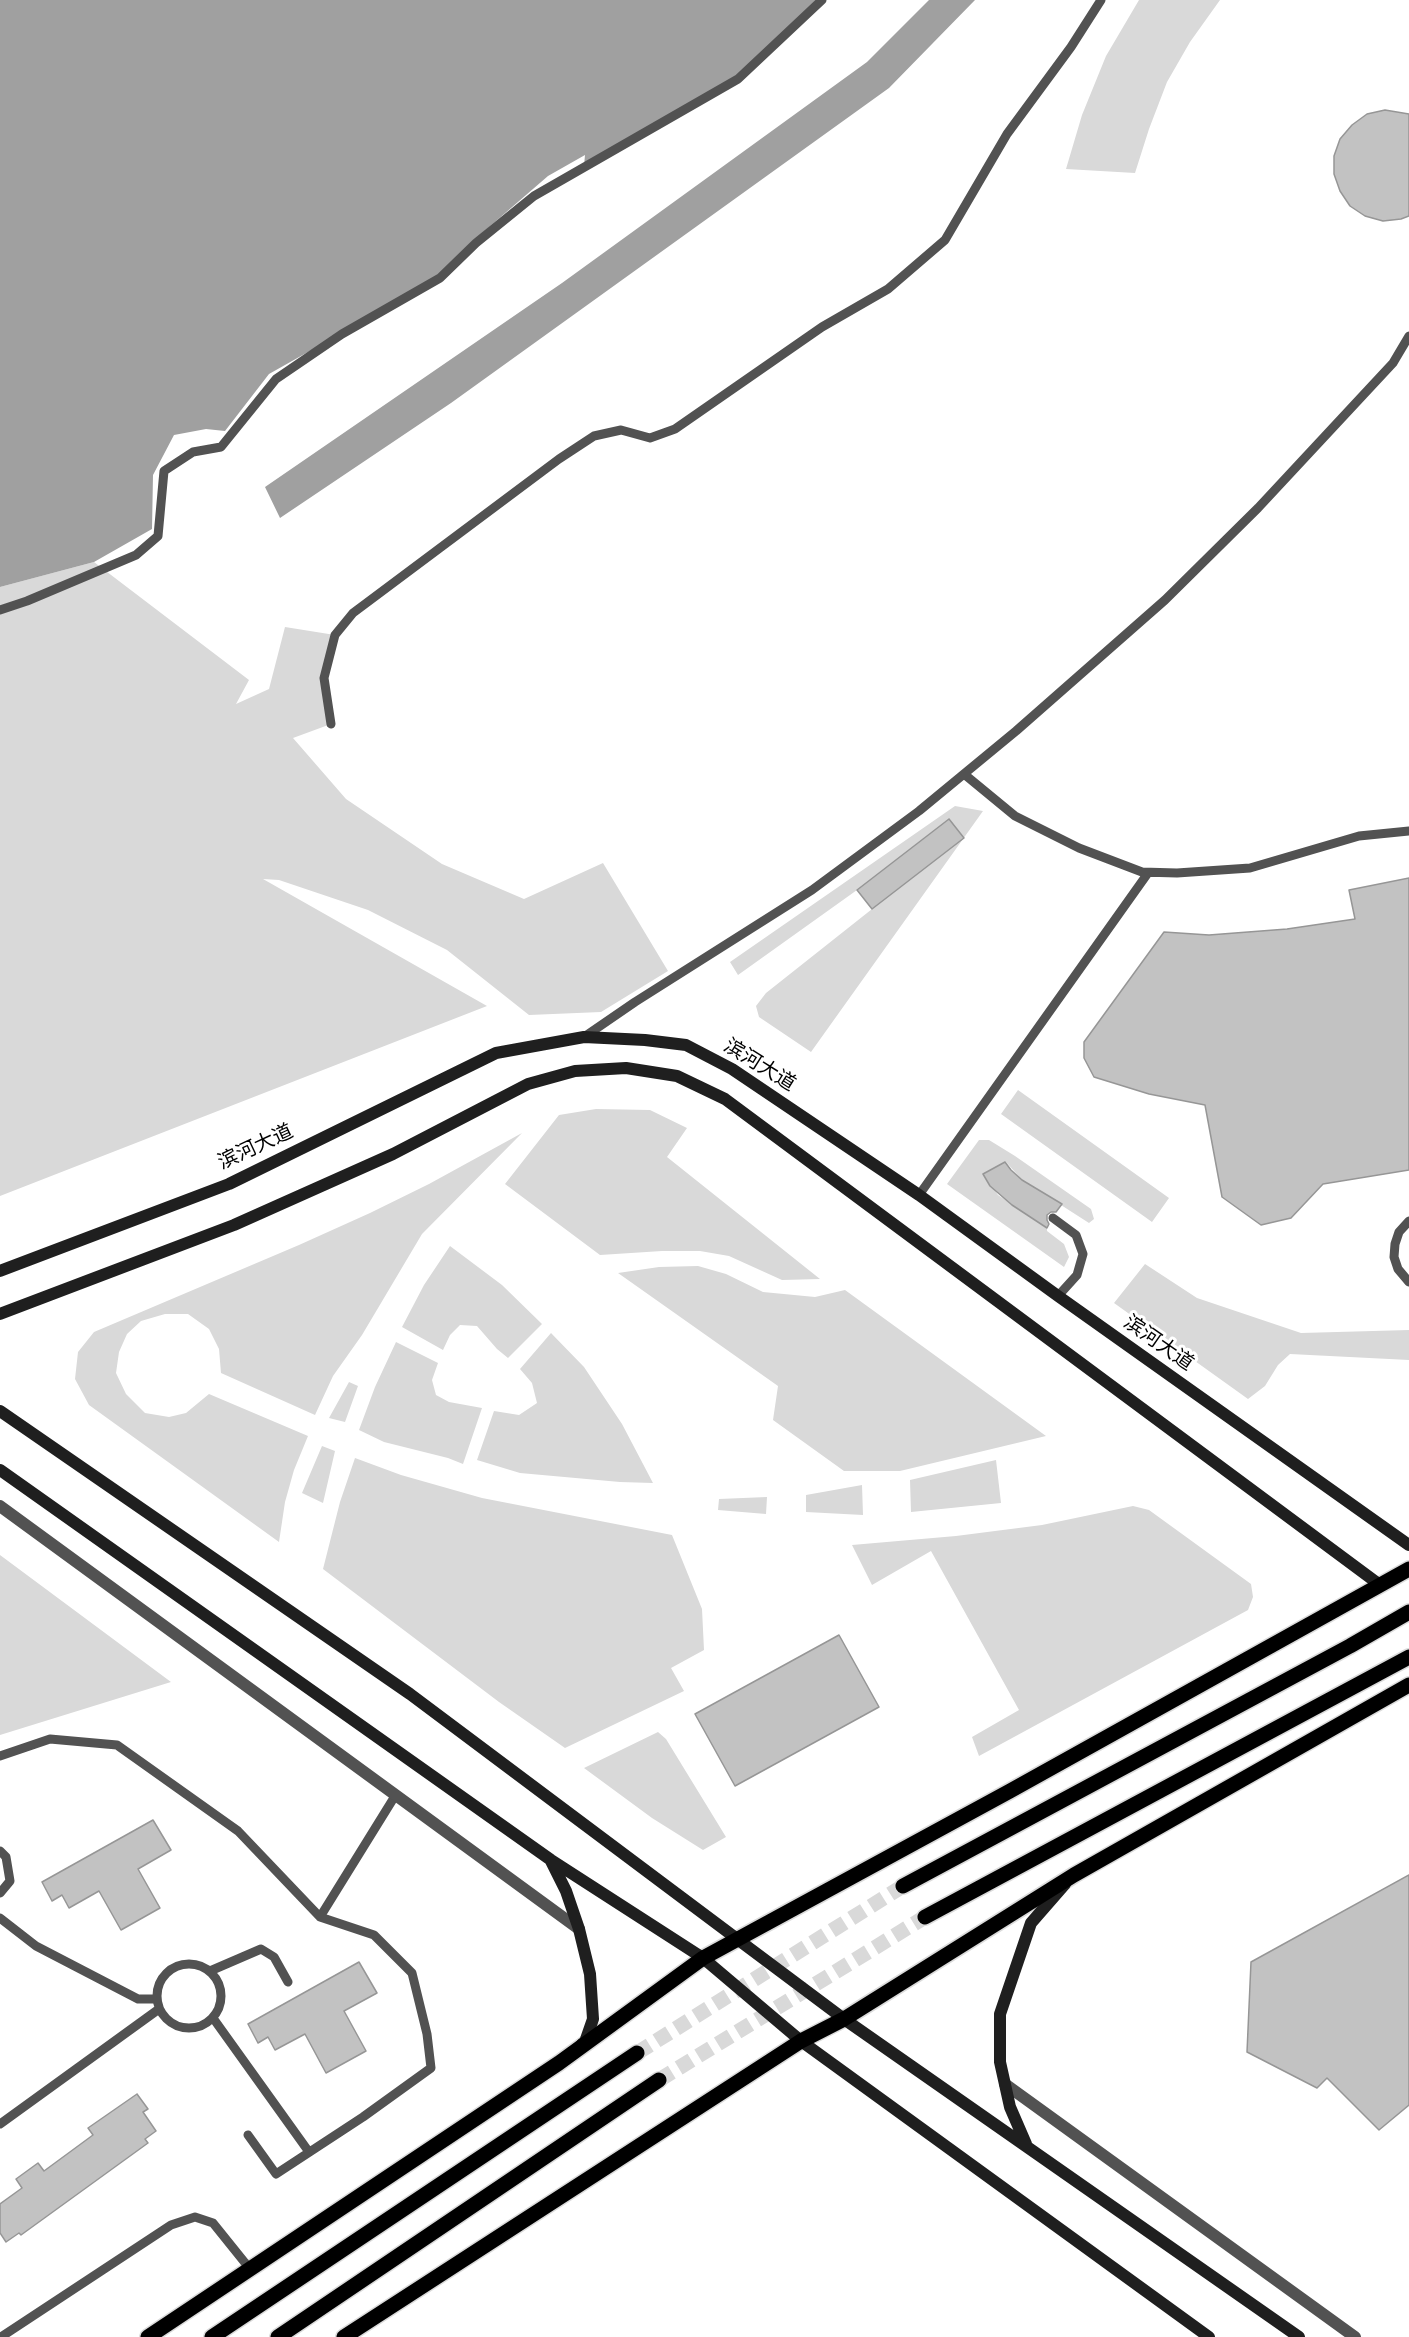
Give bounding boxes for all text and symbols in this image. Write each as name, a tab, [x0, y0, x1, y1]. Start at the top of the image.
street label: 滨河大道	[719, 1035, 799, 1097]
street label: 滨河大道	[215, 1120, 297, 1176]
street label: 滨河大道	[1118, 1311, 1198, 1377]

